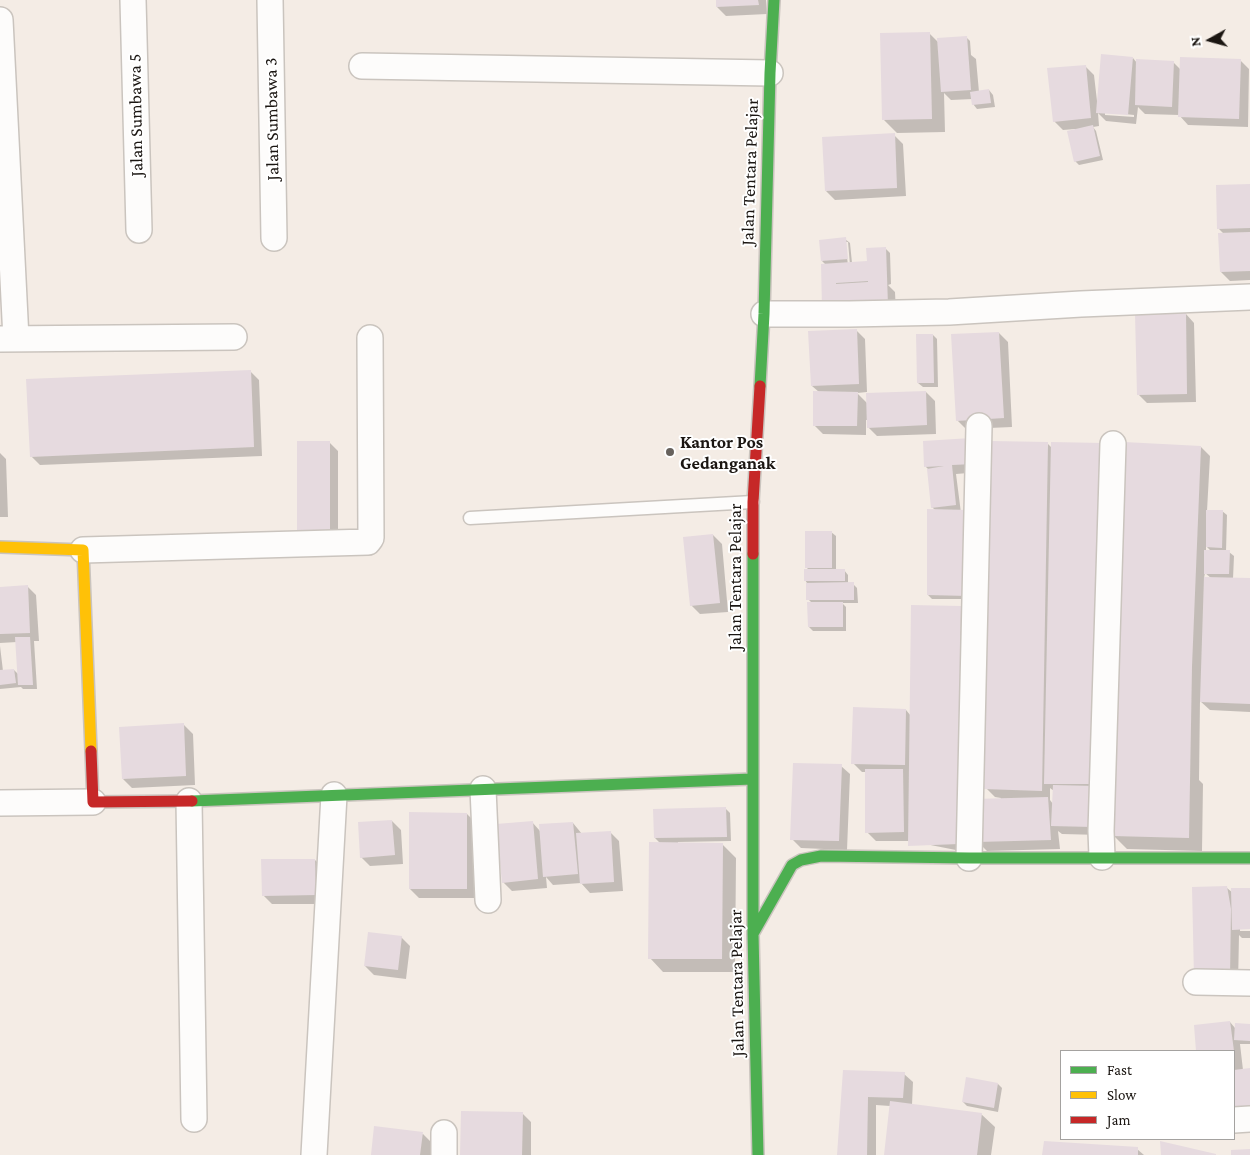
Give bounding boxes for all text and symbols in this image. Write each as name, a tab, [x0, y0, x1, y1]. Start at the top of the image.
north arrow	[1185, 15, 1235, 65]
text: N	[1187, 36, 1204, 48]
street label: Jalan Sumbawa 5	[124, 53, 148, 177]
street label: Jalan Sumbawa 3	[260, 57, 284, 181]
street label: Jalan Tentara Pelajar	[737, 98, 763, 246]
place label: Kantor Pos Gedanganak	[680, 431, 776, 474]
marker: Kantor Pos Gedanganak	[664, 446, 676, 458]
street label: Jalan Tentara Pelajar	[724, 503, 746, 651]
street label: Jalan Tentara Pelajar	[725, 909, 749, 1057]
legend	[1060, 1050, 1235, 1140]
text: Fast	[1107, 1062, 1132, 1078]
text: Slow	[1107, 1087, 1136, 1103]
text: Jam	[1107, 1112, 1130, 1128]

